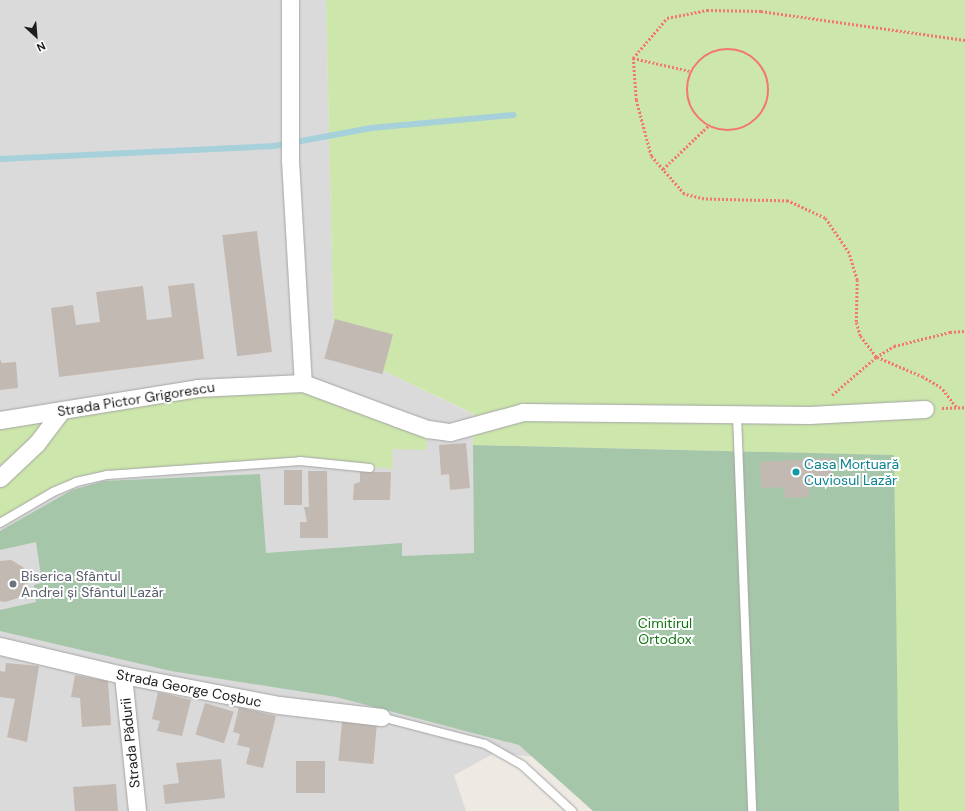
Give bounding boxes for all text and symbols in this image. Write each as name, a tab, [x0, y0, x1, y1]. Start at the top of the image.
north arrow	[16, 16, 56, 56]
text: N	[35, 39, 48, 55]
street label: Strada Pictor Grigorescu	[56, 378, 216, 420]
place label: Casa Mortuară Cuviosul Lazăr	[804, 456, 899, 488]
marker: Casa Mortuară Cuviosul Lazăr	[791, 467, 801, 477]
place label: Biserica Sfântul Andrei și Sfântul Lazăr	[21, 568, 164, 600]
marker: Biserica Sfântul Andrei și Sfântul Lazăr	[8, 579, 18, 589]
park label: Cimitirul Ortodox	[638, 615, 692, 648]
street label: Strada George Coșbuc	[115, 666, 263, 710]
street label: Strada Pădurii	[117, 697, 143, 789]

